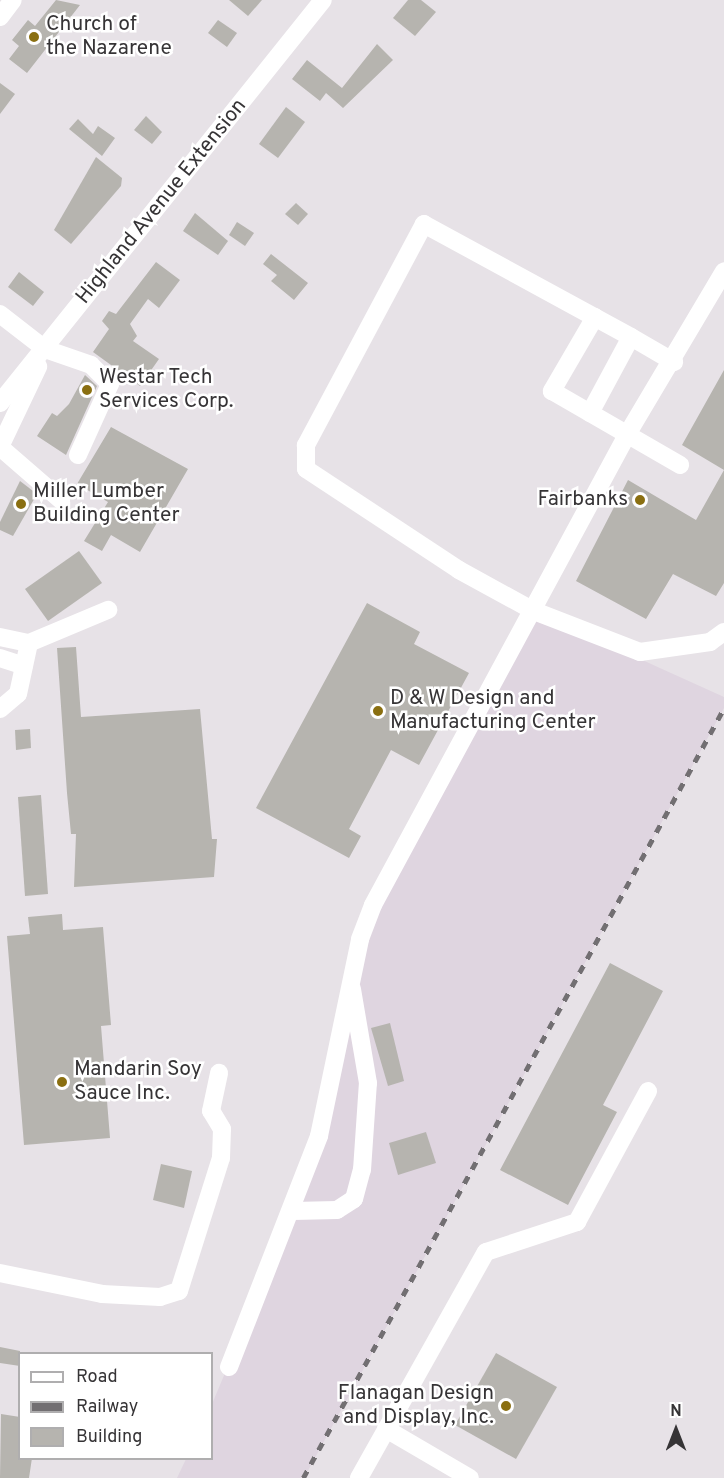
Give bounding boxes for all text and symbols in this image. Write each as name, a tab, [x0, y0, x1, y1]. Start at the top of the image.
place label: Church of the Nazarene	[46, 12, 172, 62]
marker: Church of the Nazarene	[27, 30, 41, 44]
street label: Highland Avenue Extension	[71, 94, 253, 310]
place label: Westar Tech Services Corp.	[99, 365, 234, 415]
marker: Westar Tech Services Corp.	[80, 383, 94, 397]
place label: Miller Lumber Building Center	[33, 479, 180, 529]
place label: Fairbanks	[538, 487, 628, 513]
marker: Fairbanks	[633, 493, 647, 507]
marker: Miller Lumber Building Center	[14, 497, 28, 511]
place label: D & W Design and Manufacturing Center	[390, 686, 596, 736]
marker: D & W Design and Manufacturing Center	[371, 704, 385, 718]
place label: Mandarin Soy Sauce Inc.	[74, 1057, 202, 1107]
marker: Mandarin Soy Sauce Inc.	[55, 1075, 69, 1089]
legend	[18, 1352, 213, 1460]
text: Road	[76, 1366, 118, 1389]
place label: Flanagan Design and Display, Inc.	[338, 1381, 494, 1431]
text: Railway	[76, 1396, 138, 1419]
marker: Flanagan Design and Display, Inc.	[499, 1399, 513, 1413]
north arrow	[646, 1400, 706, 1460]
text: N	[670, 1402, 682, 1422]
text: Building	[76, 1426, 142, 1449]

